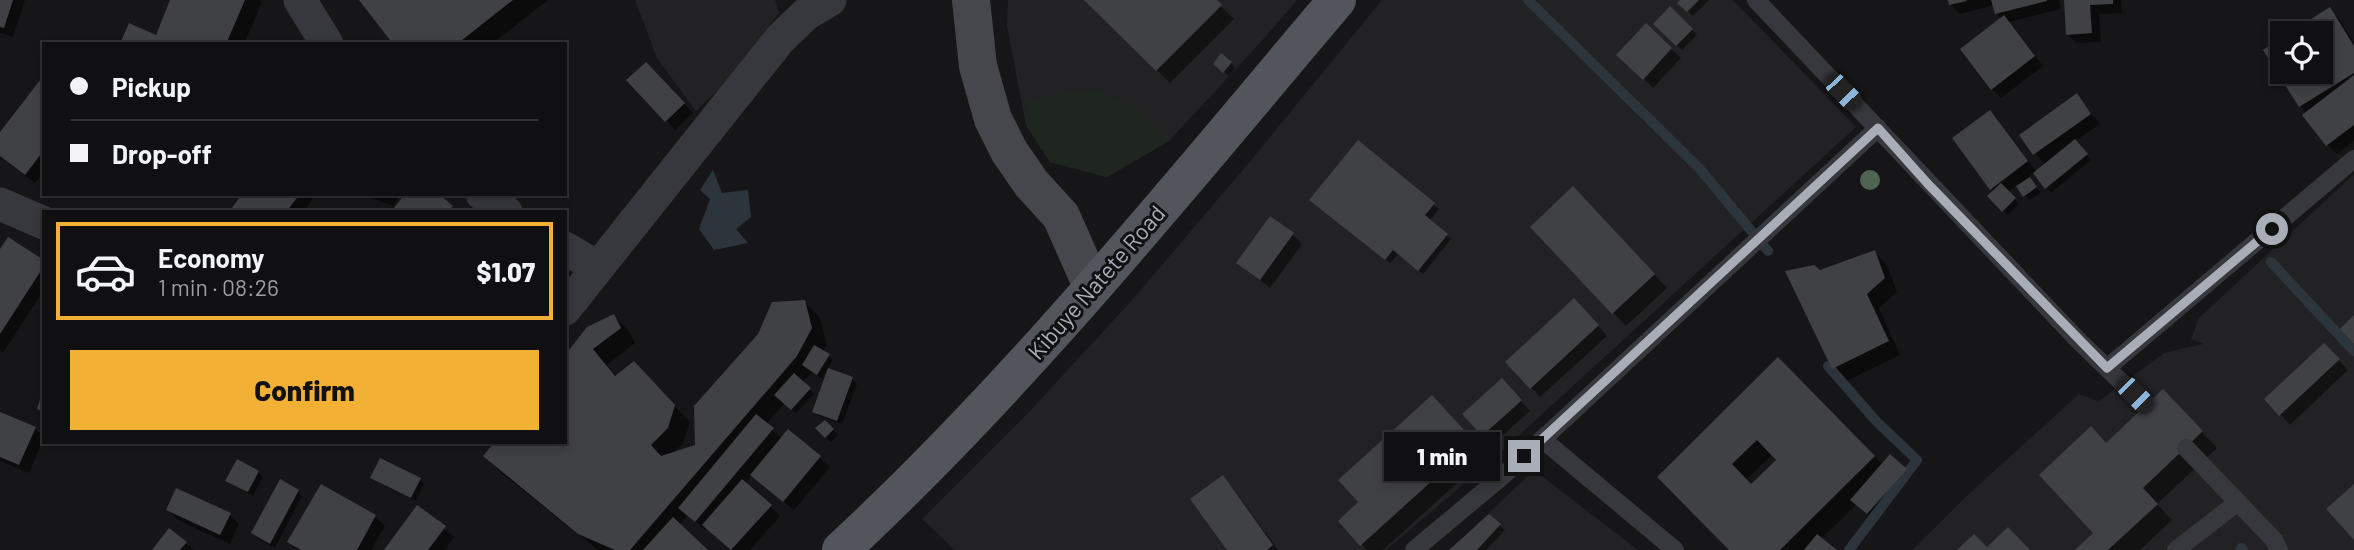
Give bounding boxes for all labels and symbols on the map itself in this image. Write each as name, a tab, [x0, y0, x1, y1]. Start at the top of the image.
car	[1821, 70, 1866, 114]
street label: Kibuye Natete Road	[1021, 199, 1171, 365]
route start	[2256, 213, 2288, 245]
car	[2113, 373, 2158, 417]
callout: 1 min	[1384, 432, 1500, 480]
route end	[1508, 440, 1540, 472]

